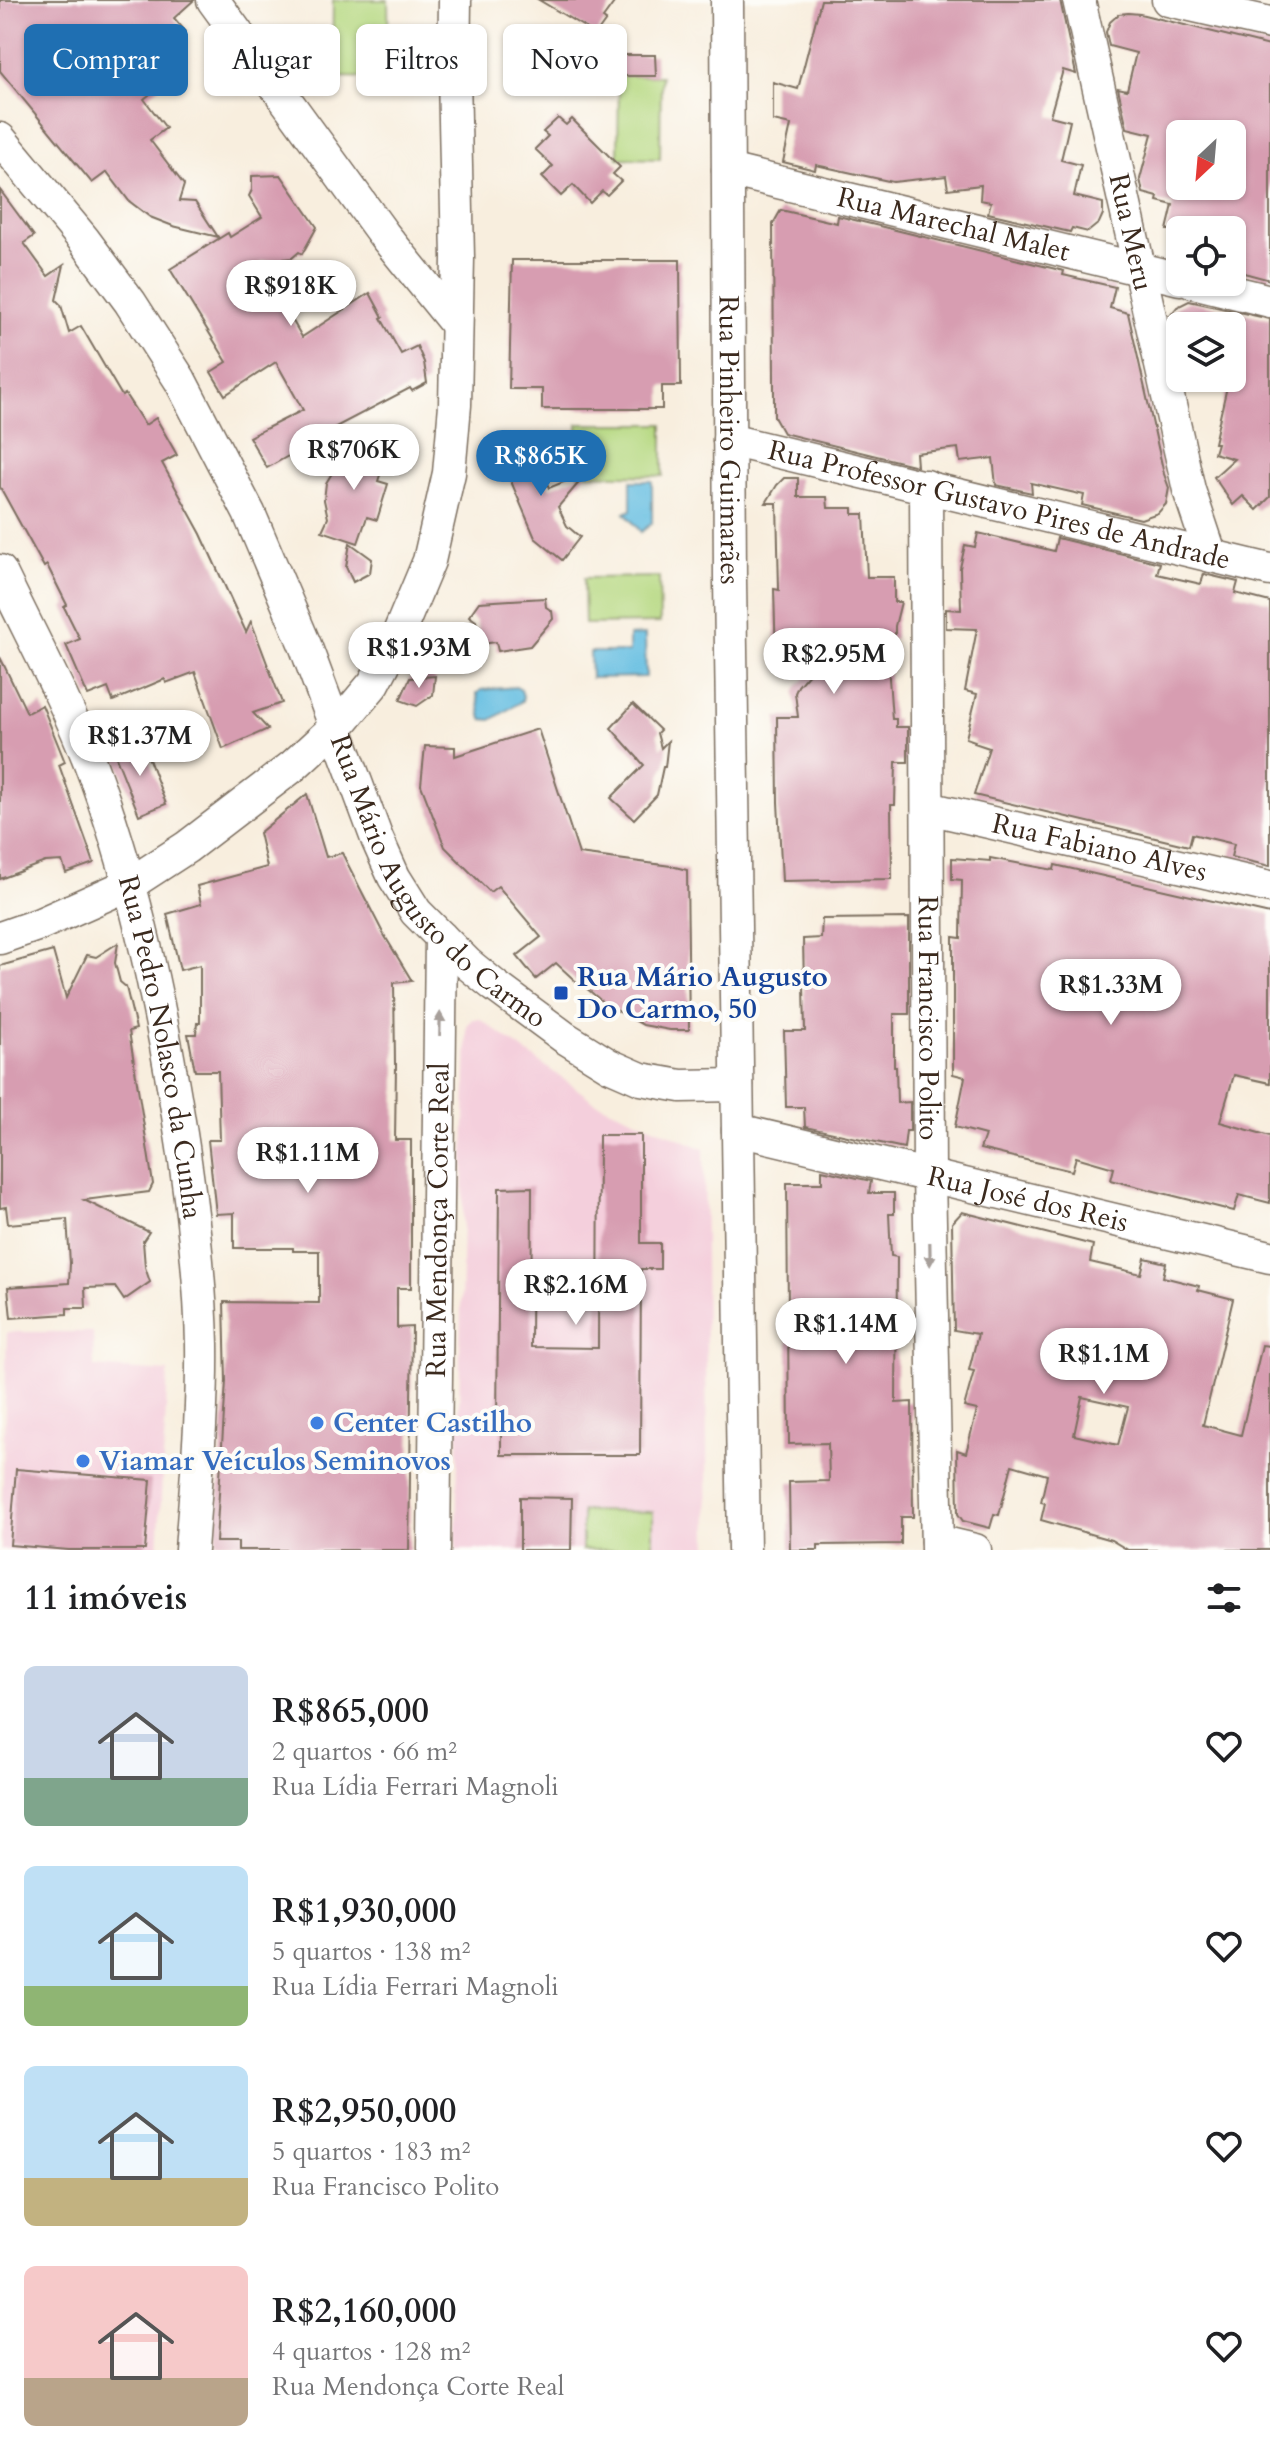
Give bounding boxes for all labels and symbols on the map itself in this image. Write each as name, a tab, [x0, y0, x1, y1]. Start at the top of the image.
north arrow	[1166, 120, 1246, 200]
street label: Rua Meru	[1100, 170, 1163, 294]
street label: Rua Marechal Malet	[833, 178, 1074, 271]
pin: R$918K	[226, 260, 356, 328]
street label: Rua Pinheiro Guimarães	[710, 295, 749, 585]
pin: R$706K	[289, 424, 419, 492]
pin: R$865K	[476, 430, 606, 498]
street label: Rua Professor Gustavo Pires de Andrade	[764, 431, 1234, 579]
pin: R$1.93M	[345, 622, 493, 690]
pin: R$2.95M	[760, 628, 908, 696]
pin: R$1.37M	[66, 710, 214, 778]
street label: Rua Mário Augusto do Carmo	[321, 729, 554, 1037]
street label: Rua Fabiano Alves	[988, 804, 1211, 891]
street label: Rua Pedro Nolasco da Cunha	[109, 871, 212, 1221]
street label: Rua Francisco Polito	[909, 895, 948, 1140]
place label: Rua Mário Augusto Do Carmo, 50	[577, 958, 828, 1028]
pin: R$1.33M	[1037, 959, 1185, 1027]
marker: Rua Mário Augusto Do Carmo, 50	[552, 984, 570, 1002]
one-way arrow	[434, 1011, 446, 1036]
street label: Rua Mendonça Corte Real	[417, 1062, 459, 1378]
pin: R$1.11M	[234, 1127, 382, 1195]
street label: Rua José dos Reis	[924, 1157, 1132, 1241]
one-way arrow	[924, 1242, 937, 1267]
pin: R$2.16M	[502, 1259, 650, 1327]
pin: R$1.14M	[772, 1298, 920, 1366]
pin: R$1.1M	[1039, 1328, 1169, 1396]
place label: Center Castilho	[333, 1404, 532, 1442]
marker: Center Castilho	[308, 1414, 326, 1432]
place label: Viamar Veículos Seminovos	[99, 1442, 451, 1480]
marker: Viamar Veículos Seminovos	[74, 1452, 92, 1470]

